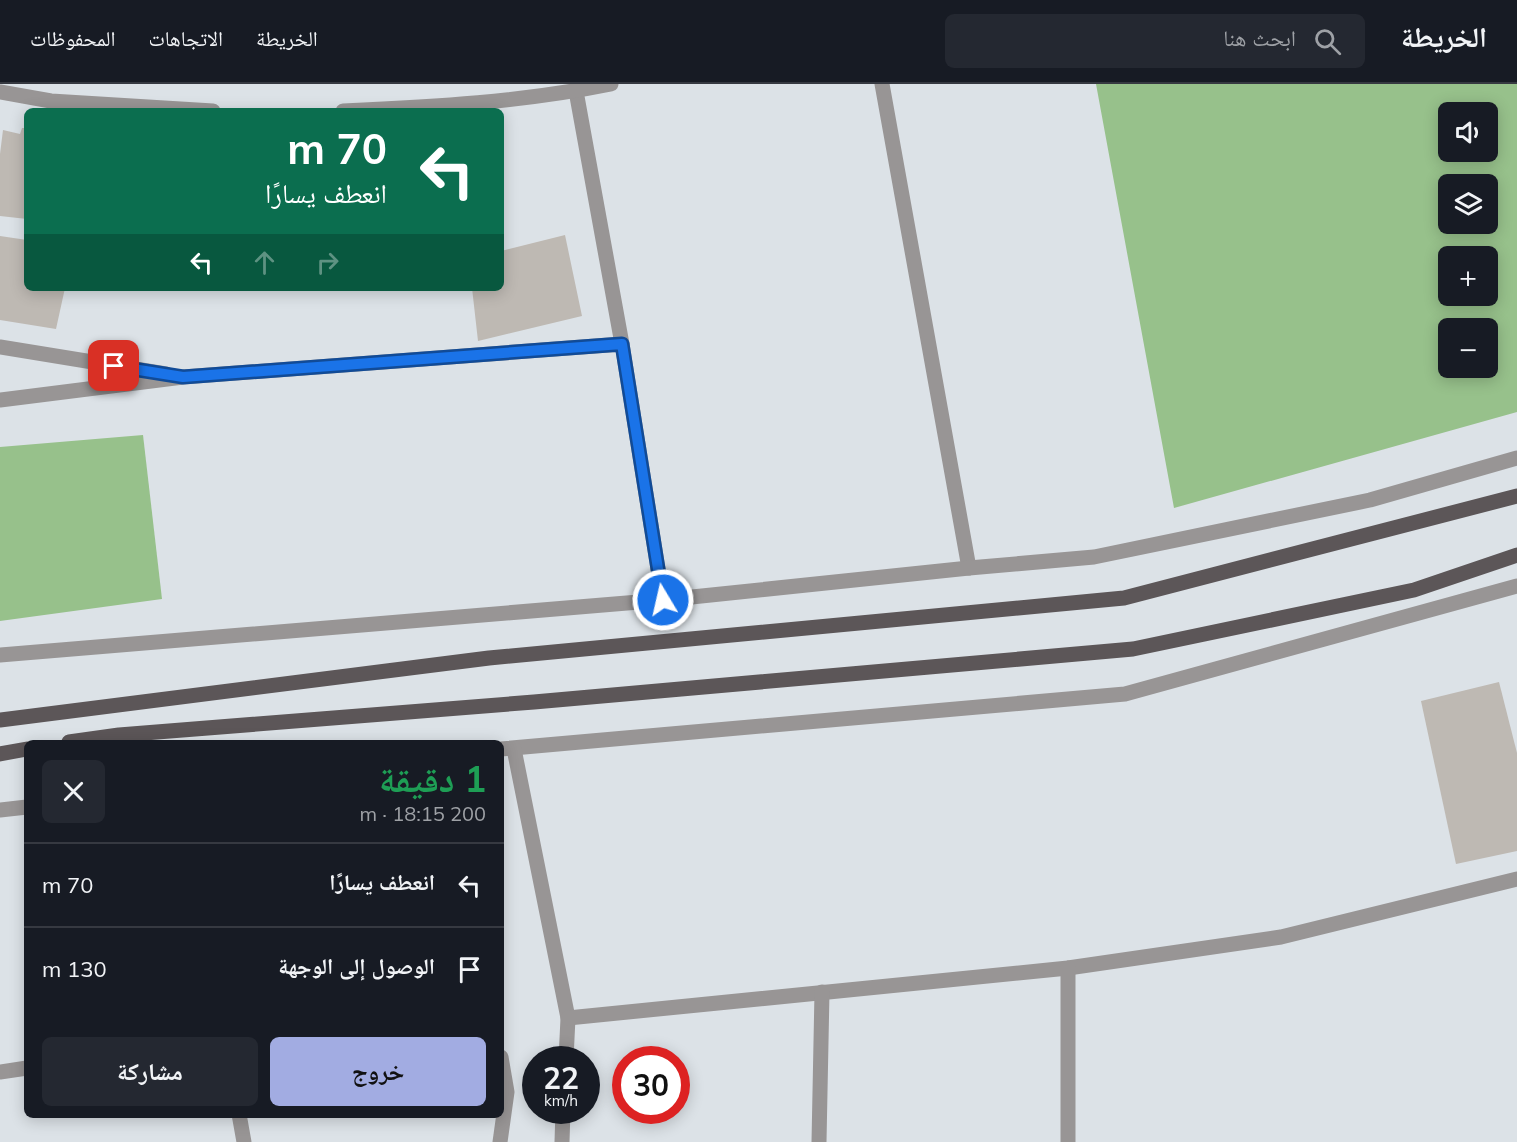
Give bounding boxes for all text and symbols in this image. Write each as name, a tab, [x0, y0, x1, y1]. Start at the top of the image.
search box	[945, 14, 1365, 68]
text: الخريطة	[1401, 19, 1487, 54]
text: ابحث هنا	[1223, 24, 1296, 52]
text: المحفوظات	[30, 25, 115, 51]
text: الاتجاهات	[148, 25, 223, 51]
text: الخريطة	[256, 25, 318, 51]
icon: search	[1311, 25, 1344, 58]
map controls	[1438, 102, 1498, 378]
button: sound	[1438, 102, 1498, 162]
text: 70 m	[287, 122, 387, 175]
icon: left	[408, 132, 486, 210]
button: layers	[1438, 174, 1498, 234]
text: انعطف يسارًا	[265, 176, 387, 210]
icon: left	[185, 246, 218, 279]
icon: ahead	[248, 246, 281, 279]
icon: right	[311, 246, 344, 279]
button: +	[1438, 246, 1498, 306]
button: −	[1438, 318, 1498, 378]
pin	[88, 340, 139, 391]
icon: arrive	[97, 349, 130, 382]
position arrow	[631, 568, 695, 632]
text: 1 دقيقة	[379, 756, 486, 801]
button: close	[42, 760, 105, 823]
text: 200 m · 18:15	[360, 801, 486, 826]
text: انعطف يسارًا	[329, 868, 435, 896]
icon: left	[453, 869, 486, 902]
text: 70 m	[42, 871, 93, 899]
text: الوصول إلى الوجهة	[278, 952, 435, 980]
icon: arrive	[453, 953, 486, 986]
text: 130 m	[42, 955, 107, 983]
button: مشاركة	[42, 1037, 258, 1106]
button: خروج	[270, 1037, 486, 1106]
speed limit sign: 30	[612, 1046, 690, 1124]
text: 22	[543, 1059, 579, 1097]
text: km/h	[544, 1091, 578, 1110]

